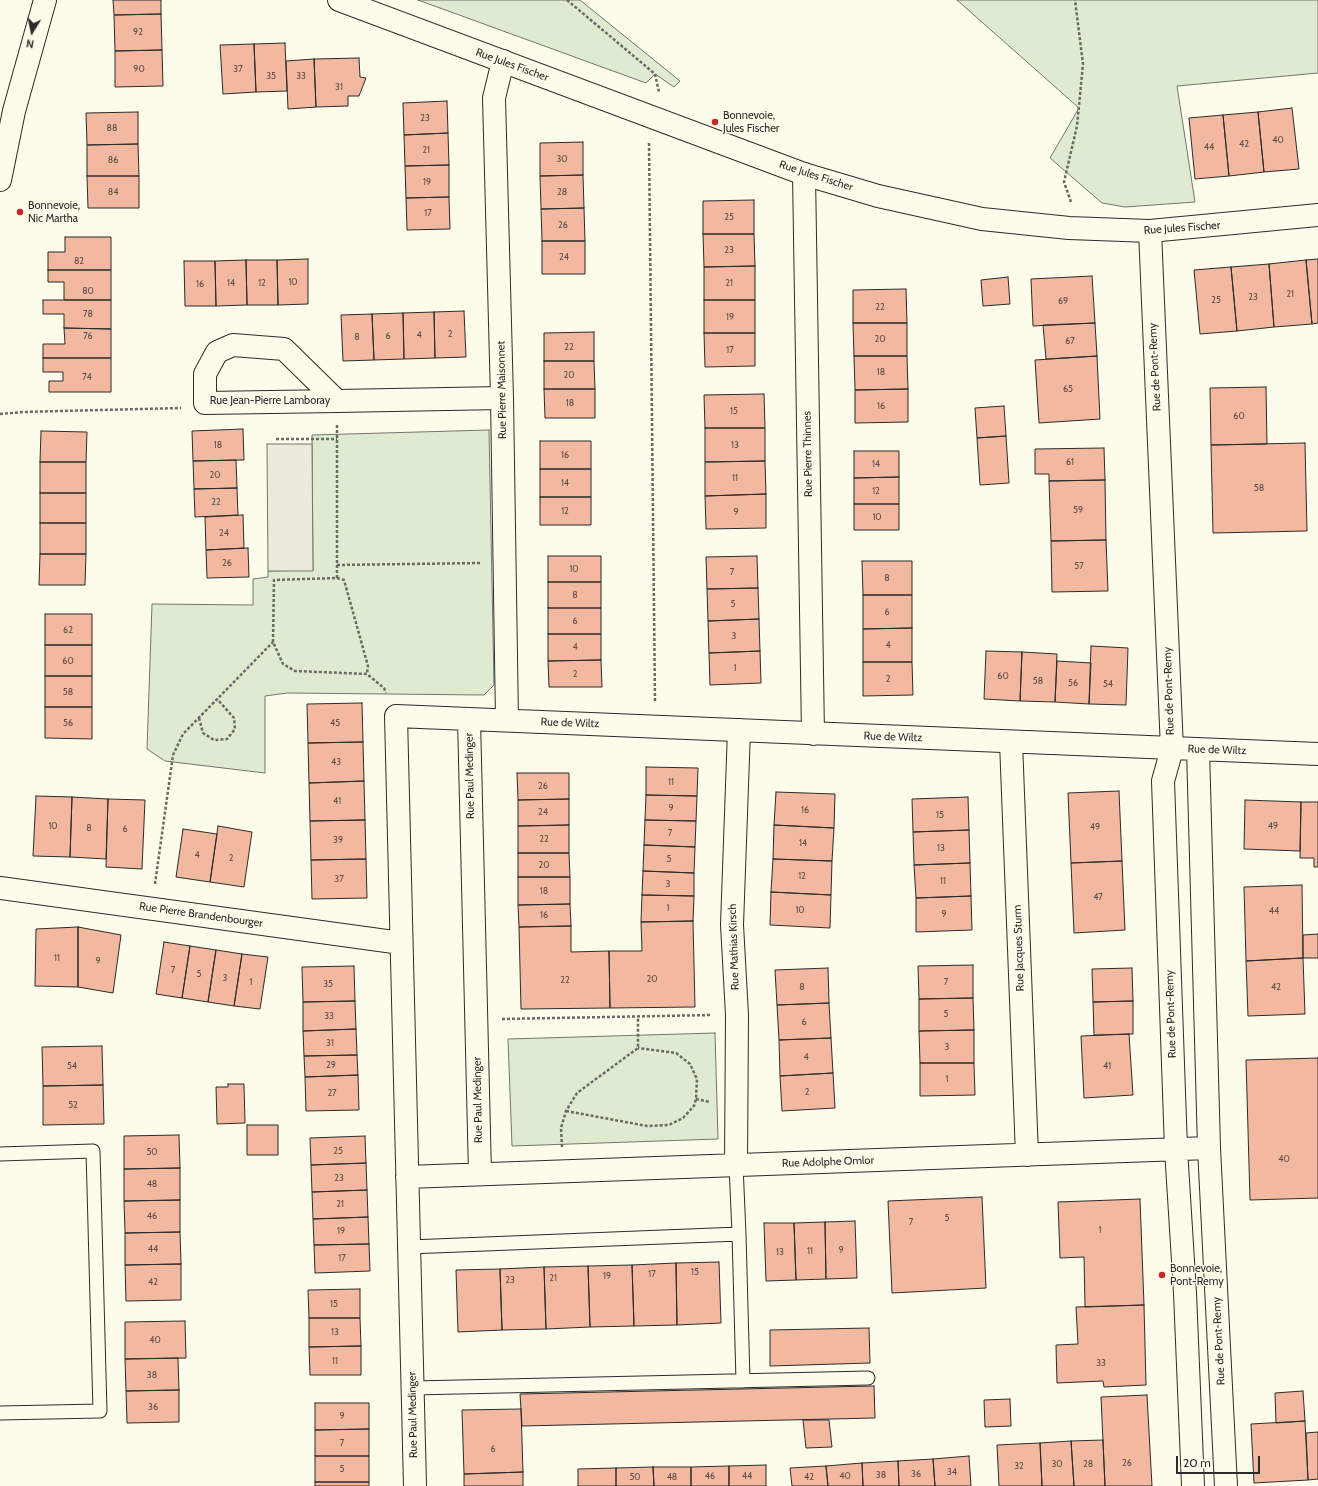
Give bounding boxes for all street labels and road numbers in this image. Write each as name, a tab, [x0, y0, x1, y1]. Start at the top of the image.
street label: Rue Jules Fischer	[474, 46, 550, 84]
street label: Rue Jules Fischer	[778, 158, 854, 194]
street label: Rue Jules Fischer	[1143, 219, 1221, 237]
street label: Rue de Pont-Remy	[1146, 323, 1164, 411]
street label: Rue Pierre Maisonnet	[495, 341, 509, 439]
street label: Rue Jean-Pierre Lamboray	[210, 394, 330, 408]
street label: Rue Pierre Thinnes	[801, 411, 815, 497]
street label: Rue de Pont-Remy	[1161, 647, 1177, 735]
street label: Rue de Wiltz	[540, 715, 600, 731]
street label: Rue de Wiltz	[863, 729, 923, 745]
street label: Rue Paul Medinger	[463, 733, 477, 819]
street label: Rue de Wiltz	[1187, 742, 1247, 758]
street label: Rue Pierre Brandenbourger	[138, 900, 264, 930]
street label: Rue Mathias Kirsch	[726, 904, 742, 990]
street label: Rue Jacques Sturm	[1011, 904, 1027, 992]
street label: Rue de Pont-Remy	[1163, 970, 1179, 1058]
street label: Rue Paul Medinger	[471, 1057, 485, 1143]
street label: Rue Adolphe Omlor	[782, 1154, 874, 1170]
street label: Rue de Pont-Remy	[1210, 1297, 1228, 1385]
street label: Rue Paul Medinger	[406, 1372, 420, 1458]

